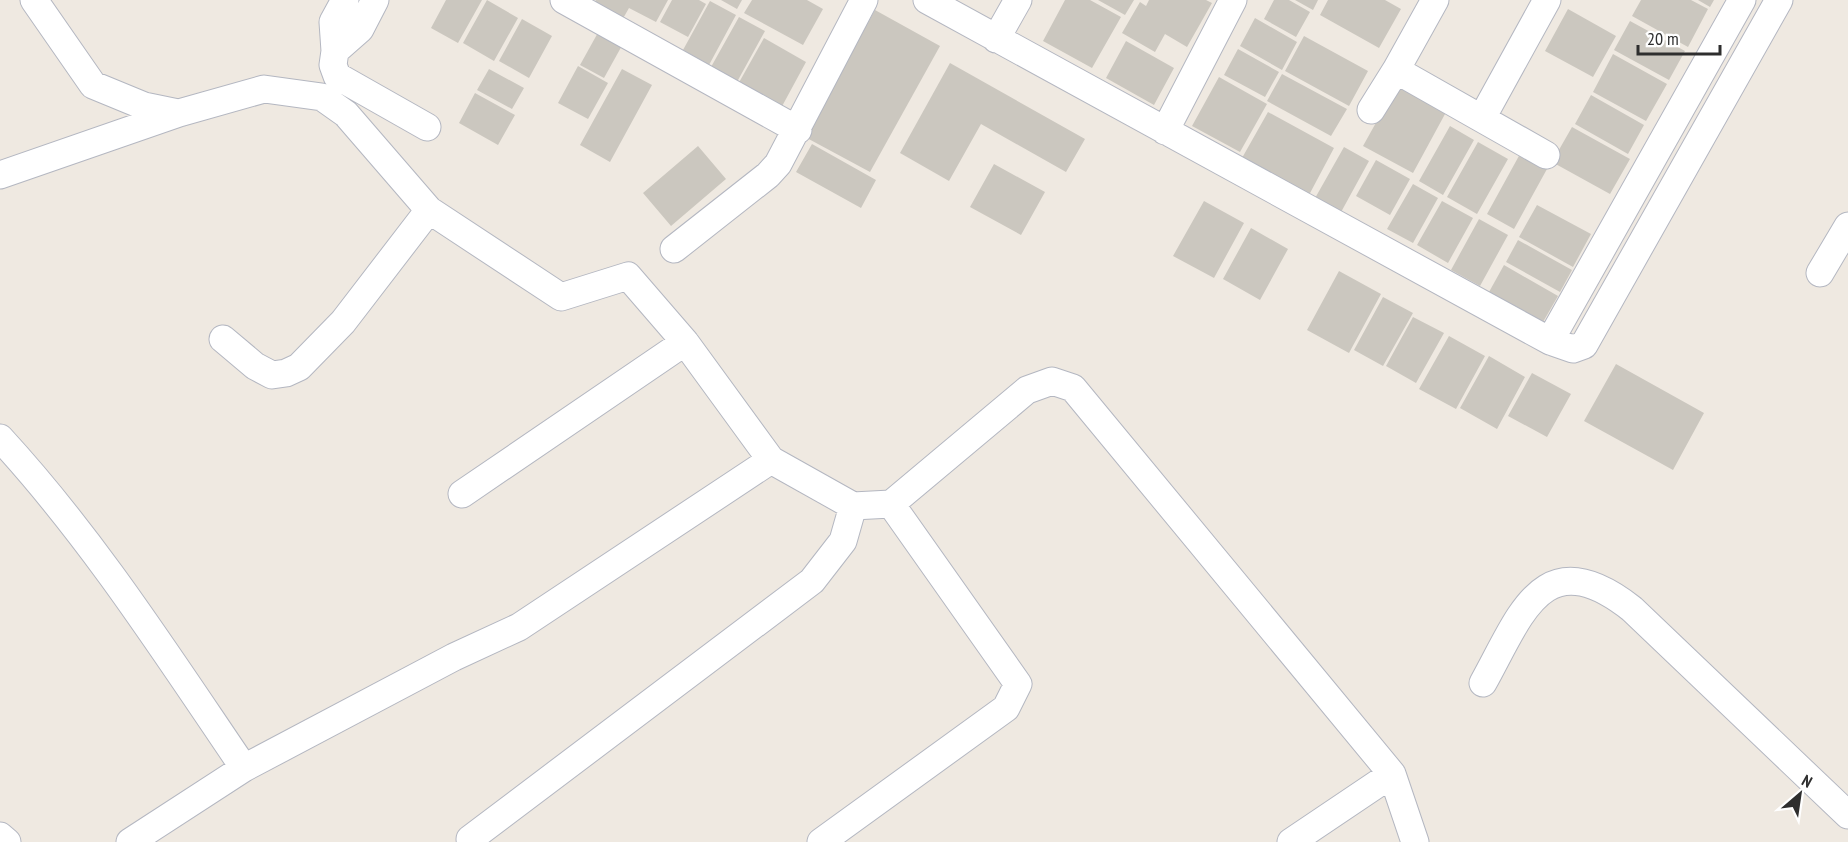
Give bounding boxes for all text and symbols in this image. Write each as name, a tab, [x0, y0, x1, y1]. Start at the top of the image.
scale bar	[1638, 18, 1720, 56]
text: 20 m	[1647, 27, 1679, 50]
north arrow	[1770, 764, 1830, 824]
text: N	[1799, 770, 1816, 792]

